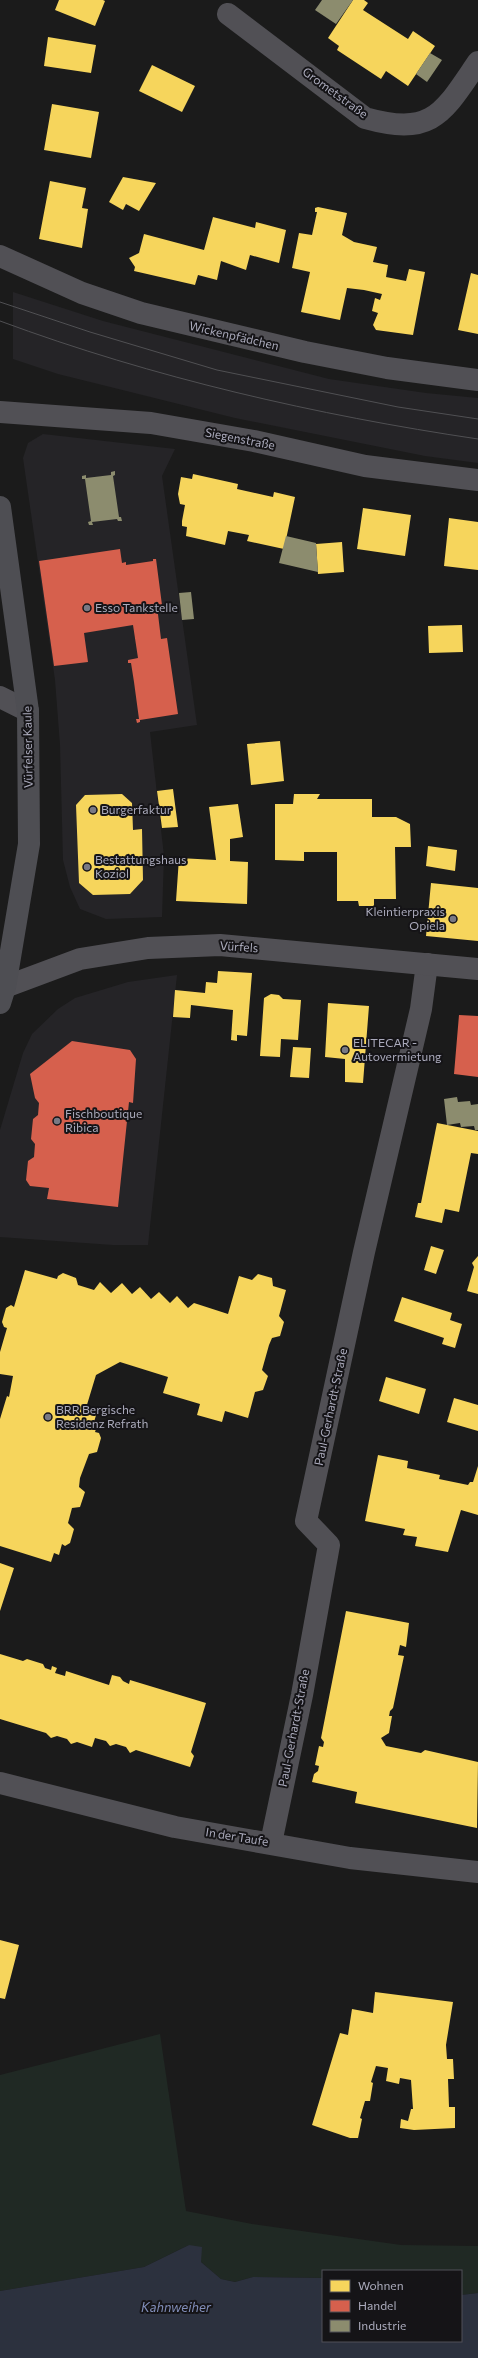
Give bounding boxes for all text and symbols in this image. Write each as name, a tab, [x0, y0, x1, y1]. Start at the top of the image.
street label: Grometstraße	[300, 64, 371, 121]
street label: Wickenpfädchen	[188, 318, 280, 352]
street label: Siegenstraße	[204, 424, 276, 452]
place label: Esso Tankstelle	[95, 600, 178, 614]
marker: Esso Tankstelle	[82, 603, 92, 613]
street label: Vürfelser Kaule	[19, 706, 35, 788]
place label: Burgerfaktur	[101, 802, 172, 816]
marker: Burgerfaktur	[88, 805, 98, 815]
place label: Bestattungshaus Koziol	[95, 852, 186, 880]
marker: Bestattungshaus Koziol	[82, 862, 92, 872]
place label: Kleintierpraxis Opiela	[366, 904, 445, 932]
marker: Kleintierpraxis Opiela	[448, 914, 458, 924]
street label: Vürfels	[219, 938, 259, 954]
place label: ELITECAR - Autovermietung	[353, 1035, 442, 1063]
marker: ELITECAR - Autovermietung	[340, 1045, 350, 1055]
place label: Fischboutique Ribica	[65, 1106, 142, 1134]
marker: Fischboutique Ribica	[52, 1116, 62, 1126]
street label: Paul-Gerhardt-Straße	[311, 1347, 349, 1467]
place label: BRR Bergische Residenz Refrath	[56, 1402, 148, 1430]
marker: BRR Bergische Residenz Refrath	[43, 1412, 53, 1422]
street label: Paul-Gerhardt-Straße	[275, 1668, 311, 1788]
street label: In der Taufe	[205, 1824, 270, 1848]
legend	[322, 2270, 462, 2342]
text: Wohnen	[358, 2278, 404, 2292]
text: Handel	[358, 2298, 396, 2312]
water label: Kahnweiher	[141, 2299, 212, 2315]
text: Industrie	[358, 2318, 406, 2332]

